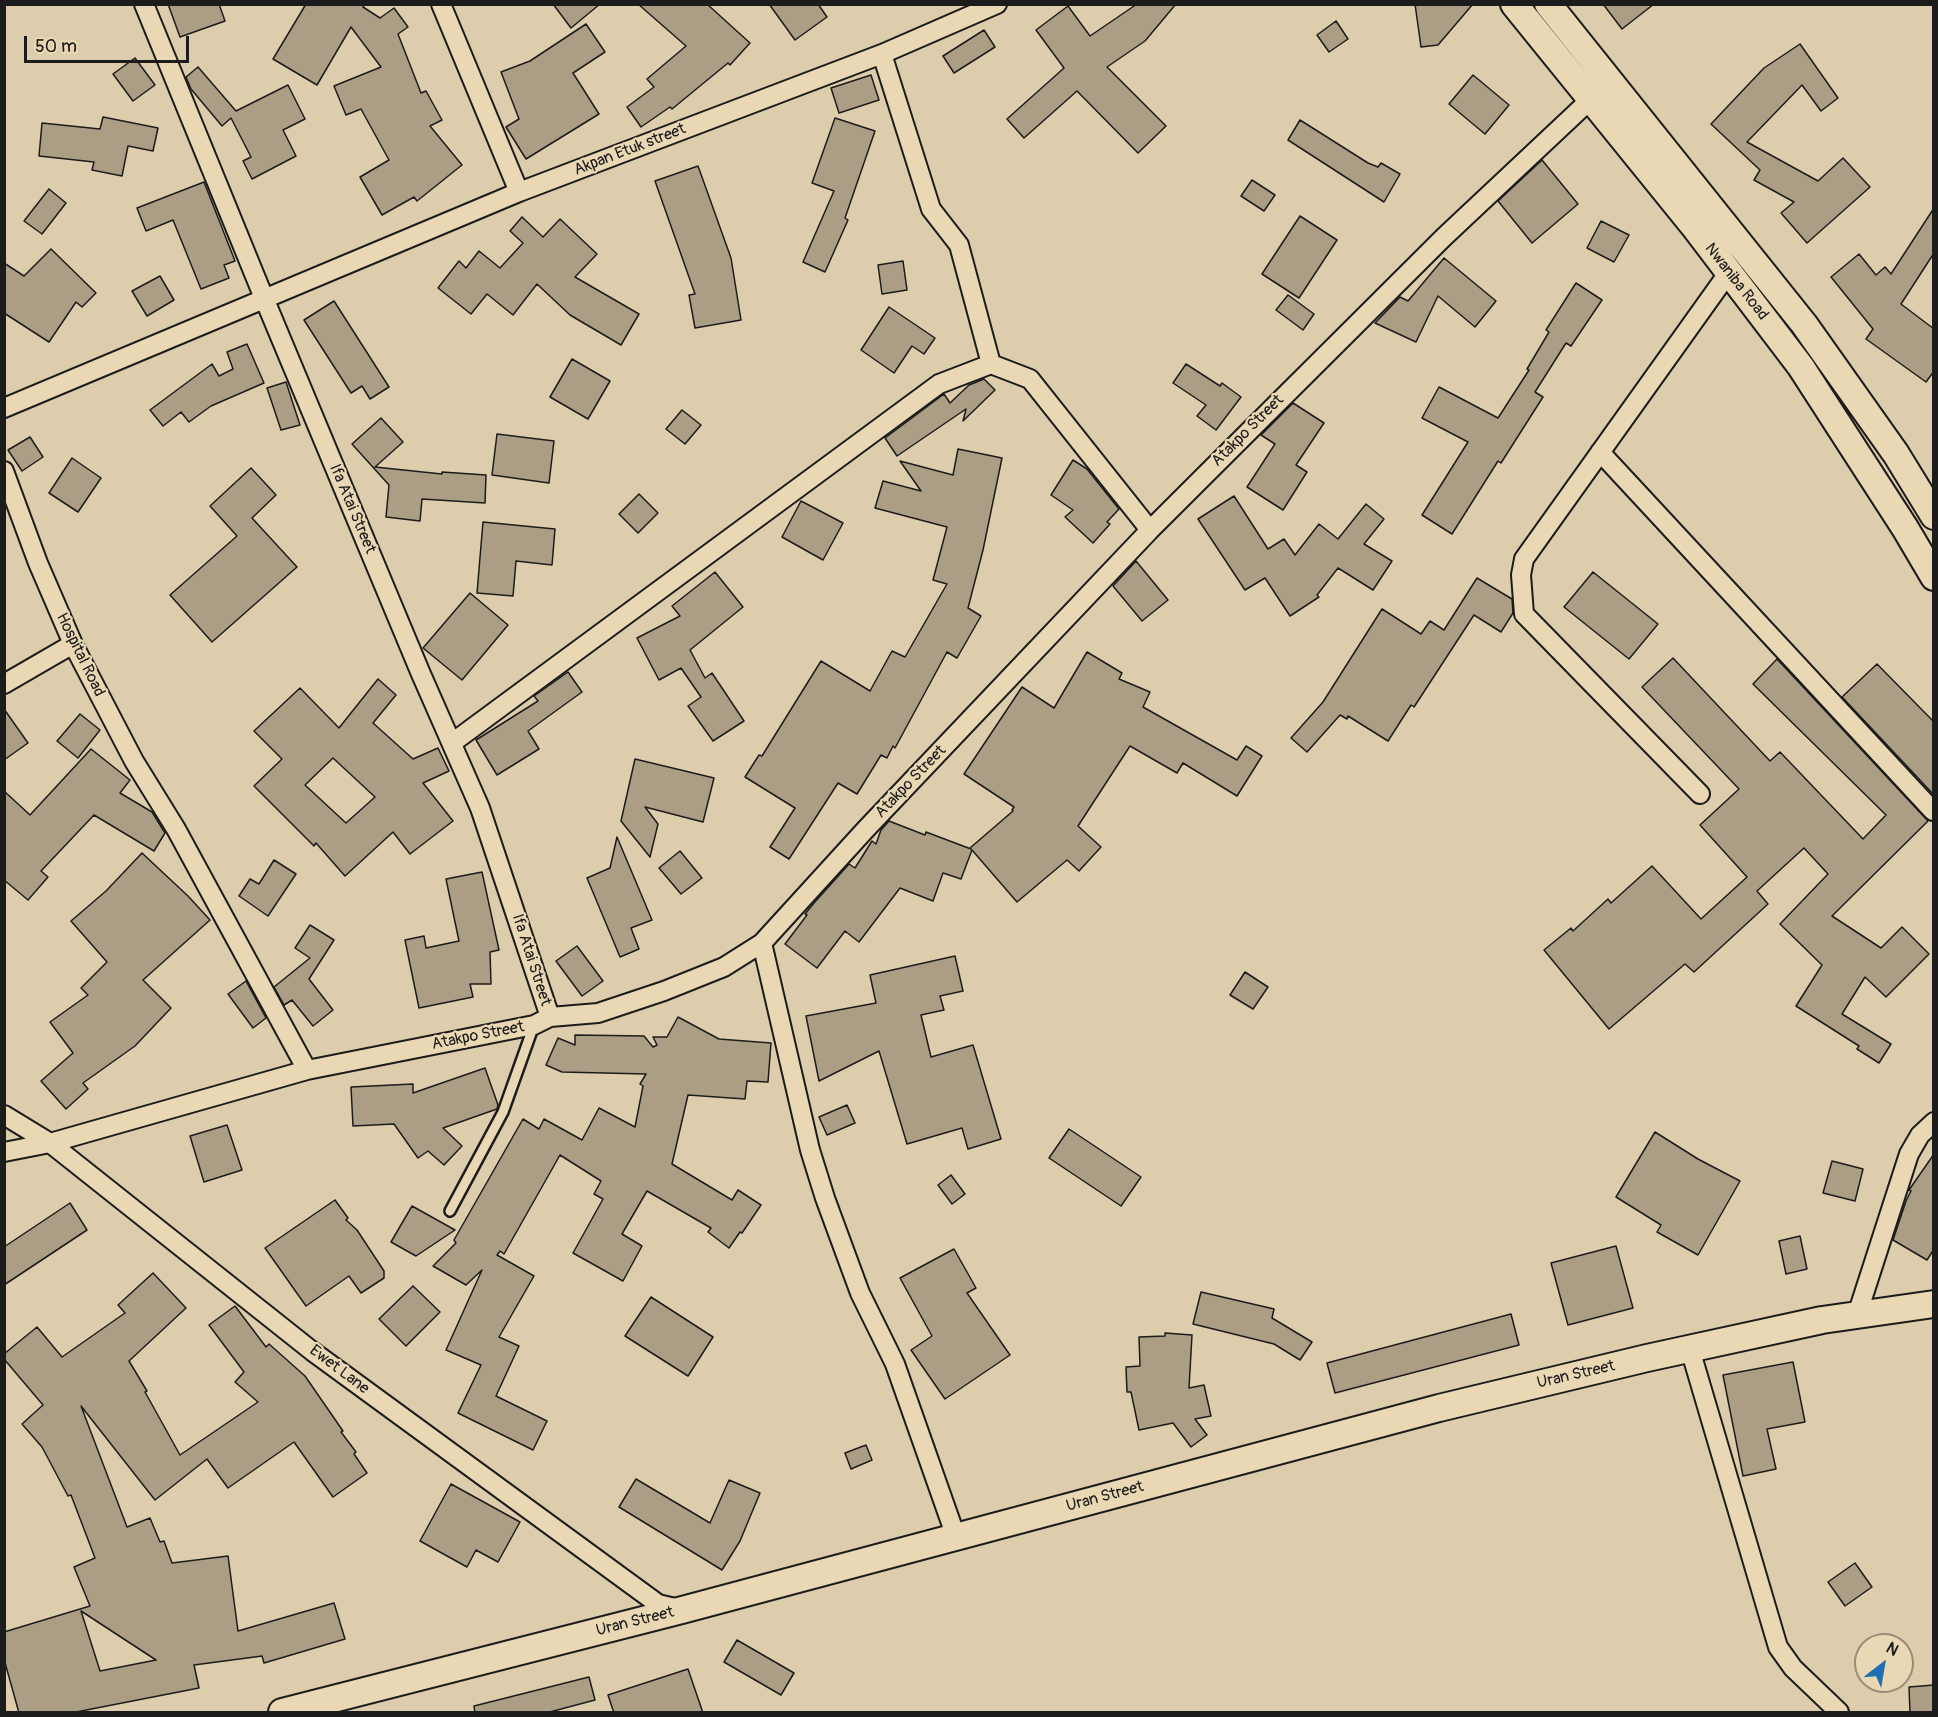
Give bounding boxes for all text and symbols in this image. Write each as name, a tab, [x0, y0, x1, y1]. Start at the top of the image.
scale bar	[27, 24, 192, 62]
text: 50 m	[35, 35, 77, 58]
street label: Akpan Etuk street	[571, 120, 689, 180]
street label: Nwaniba Road	[1700, 240, 1772, 324]
street label: Atakpo Street	[1208, 391, 1288, 471]
street label: Ifa Atai Street	[325, 461, 379, 557]
street label: Hospital Road	[52, 610, 108, 700]
street label: Atakpo Street	[871, 742, 951, 822]
street label: Ifa Atai Street	[507, 912, 555, 1008]
street label: Atakpo Street	[430, 1018, 526, 1054]
street label: Ewet Lane	[305, 1341, 373, 1399]
street label: Uran Street	[1535, 1357, 1617, 1393]
street label: Uran Street	[1064, 1477, 1146, 1517]
street label: Uran Street	[594, 1603, 676, 1641]
north arrow	[1854, 1633, 1914, 1693]
text: N	[1882, 1638, 1902, 1661]

